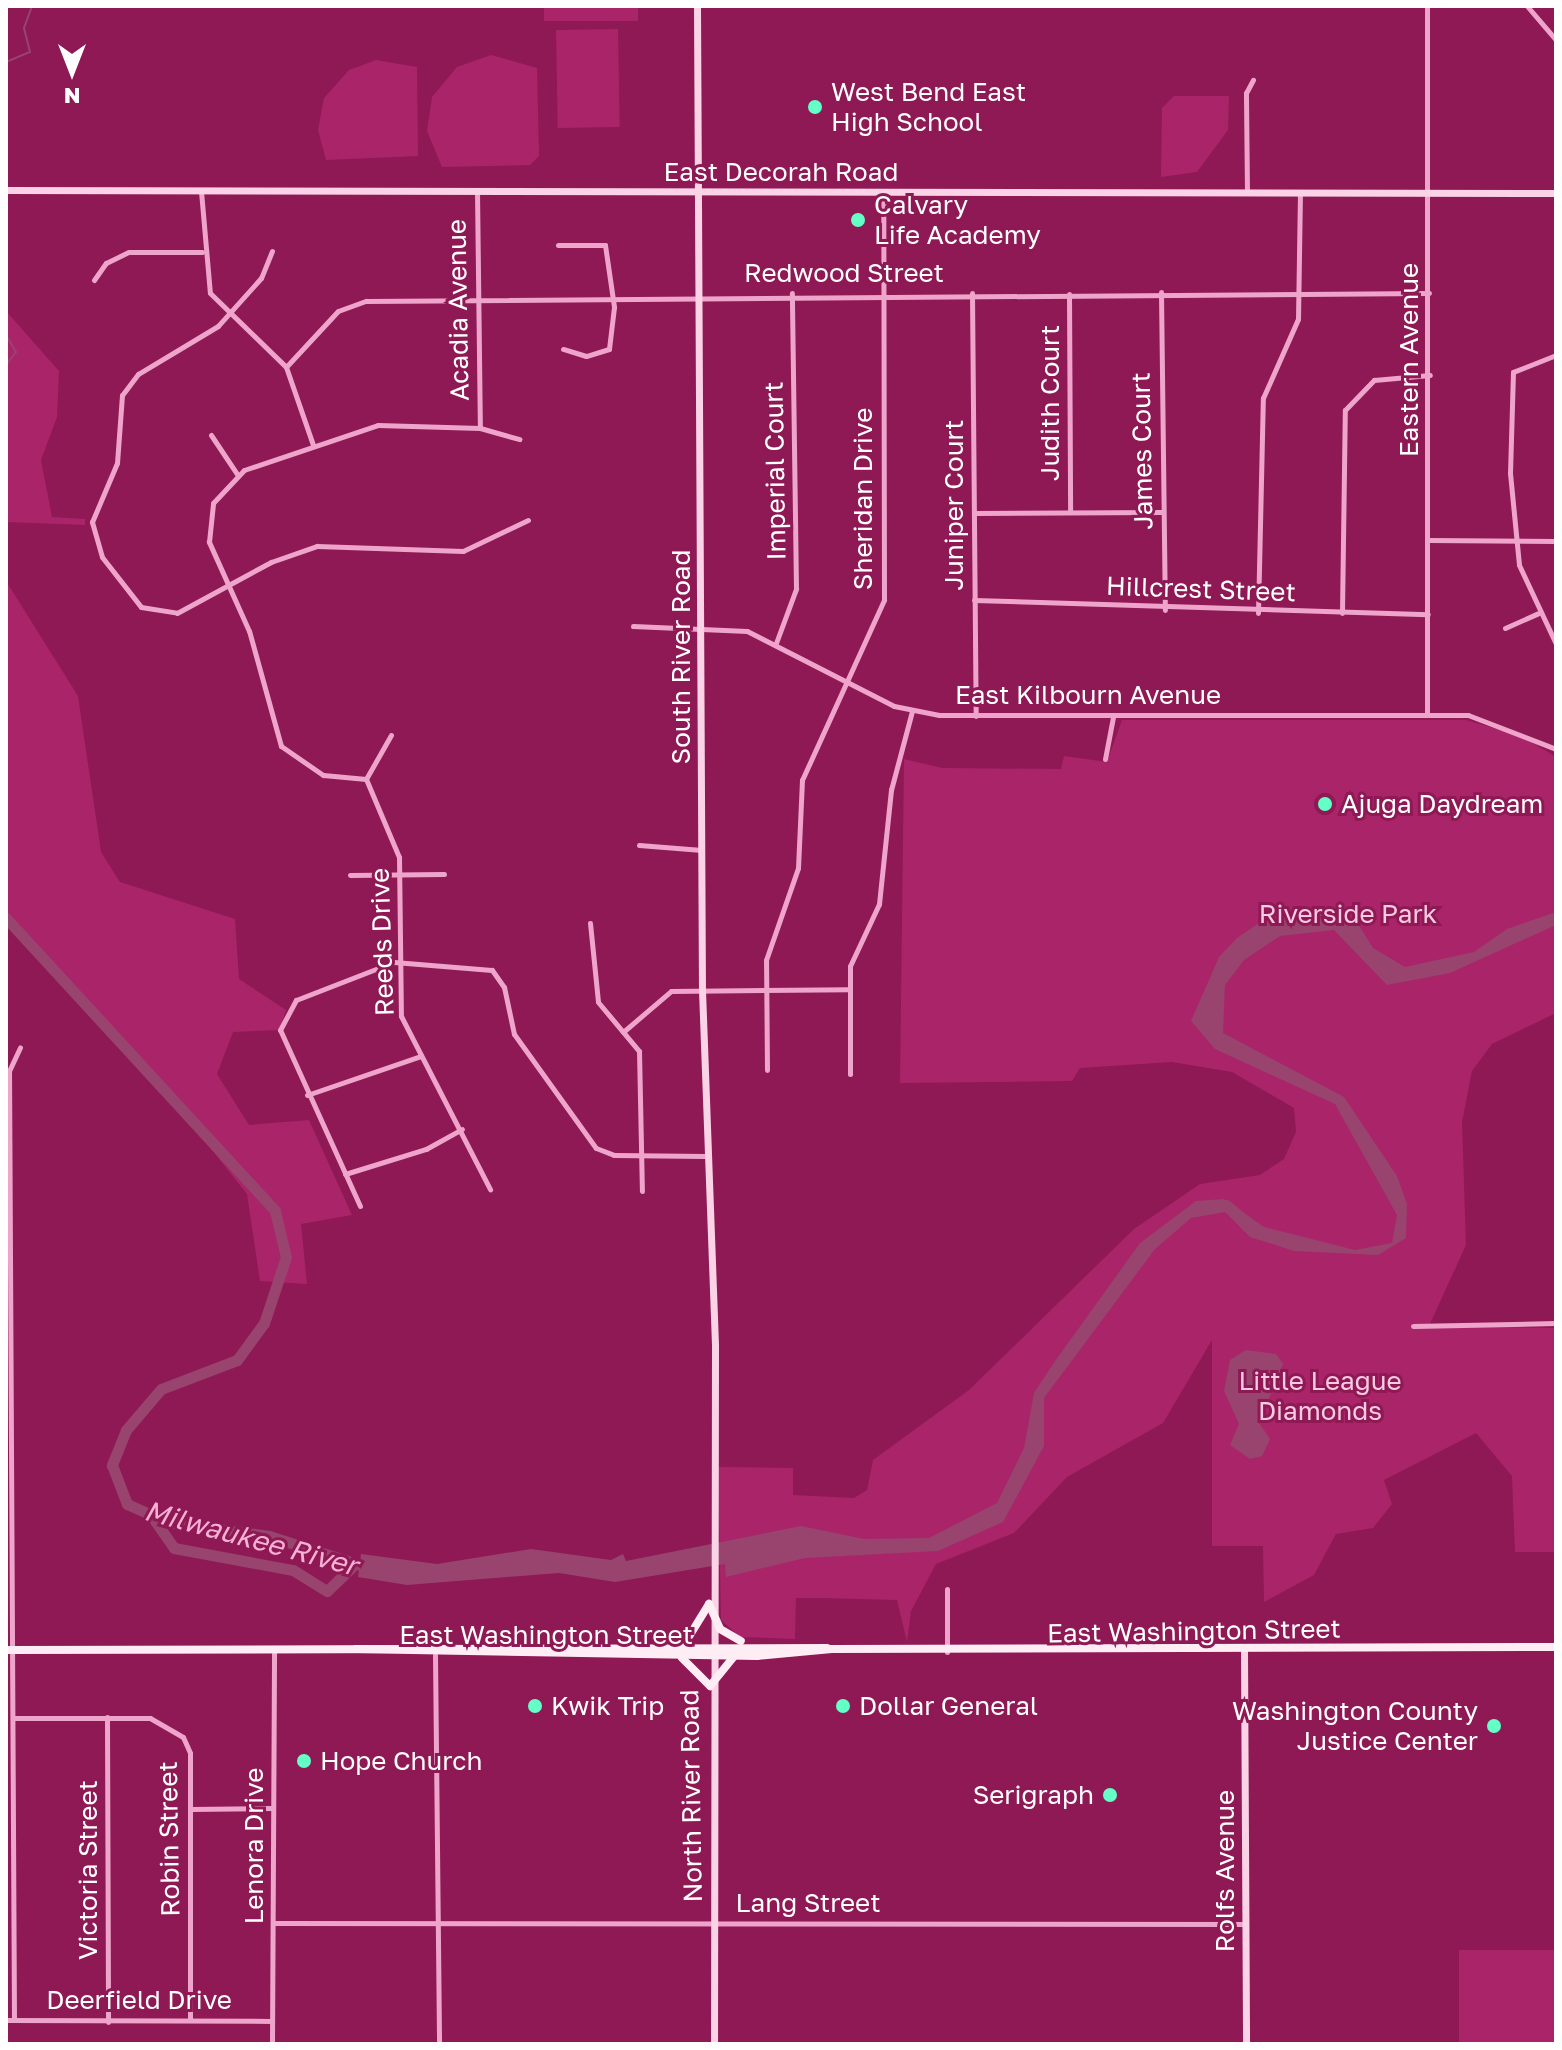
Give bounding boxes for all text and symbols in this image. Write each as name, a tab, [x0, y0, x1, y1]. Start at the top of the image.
north arrow	[32, 32, 112, 112]
place label: West Bend East High School	[831, 76, 1026, 138]
text: N	[64, 83, 80, 110]
marker: West Bend East High School	[806, 98, 824, 116]
street label: East Decorah Road	[664, 156, 898, 188]
place label: Calvary Life Academy	[874, 189, 1041, 250]
marker: Calvary Life Academy	[849, 211, 867, 229]
street label: Acadia Avenue	[441, 219, 475, 401]
street label: Redwood Street	[744, 257, 944, 289]
street label: Eastern Avenue	[1393, 263, 1425, 457]
street label: Judith Court	[1034, 325, 1066, 481]
street label: James Court	[1125, 372, 1159, 530]
street label: Imperial Court	[758, 381, 792, 561]
street label: Sheridan Drive	[847, 408, 879, 590]
street label: Juniper Court	[938, 420, 970, 590]
street label: South River Road	[665, 550, 697, 764]
street label: Hillcrest Street	[1106, 570, 1296, 608]
street label: East Kilbourn Avenue	[955, 679, 1221, 711]
place label: Ajuga Daydream	[1341, 788, 1543, 820]
marker: Ajuga Daydream	[1316, 795, 1334, 813]
street label: Reeds Drive	[364, 867, 400, 1017]
park label: Riverside Park	[1259, 898, 1437, 930]
park label: Little League Diamonds	[1238, 1365, 1402, 1426]
water label: Milwaukee River	[141, 1493, 361, 1583]
street label: East Washington Street	[1047, 1613, 1341, 1649]
street label: East Washington Street	[399, 1619, 693, 1651]
street label: North River Road	[674, 1689, 708, 1903]
place label: Kwik Trip	[551, 1690, 664, 1722]
place label: Dollar General	[859, 1690, 1038, 1722]
place label: Washington County Justice Center	[1232, 1695, 1478, 1756]
marker: Kwik Trip	[526, 1697, 544, 1715]
marker: Dollar General	[834, 1697, 852, 1715]
marker: Washington County Justice Center	[1485, 1717, 1503, 1735]
place label: Hope Church	[320, 1745, 482, 1777]
marker: Hope Church	[295, 1752, 313, 1770]
street label: Robin Street	[152, 1761, 186, 1917]
street label: Lenora Drive	[238, 1768, 270, 1924]
place label: Serigraph	[973, 1779, 1094, 1811]
street label: Victoria Street	[72, 1780, 104, 1960]
marker: Serigraph	[1101, 1786, 1119, 1804]
street label: Rolfs Avenue	[1209, 1790, 1241, 1952]
street label: Lang Street	[735, 1887, 881, 1919]
street label: Deerfield Drive	[46, 1984, 232, 2016]

